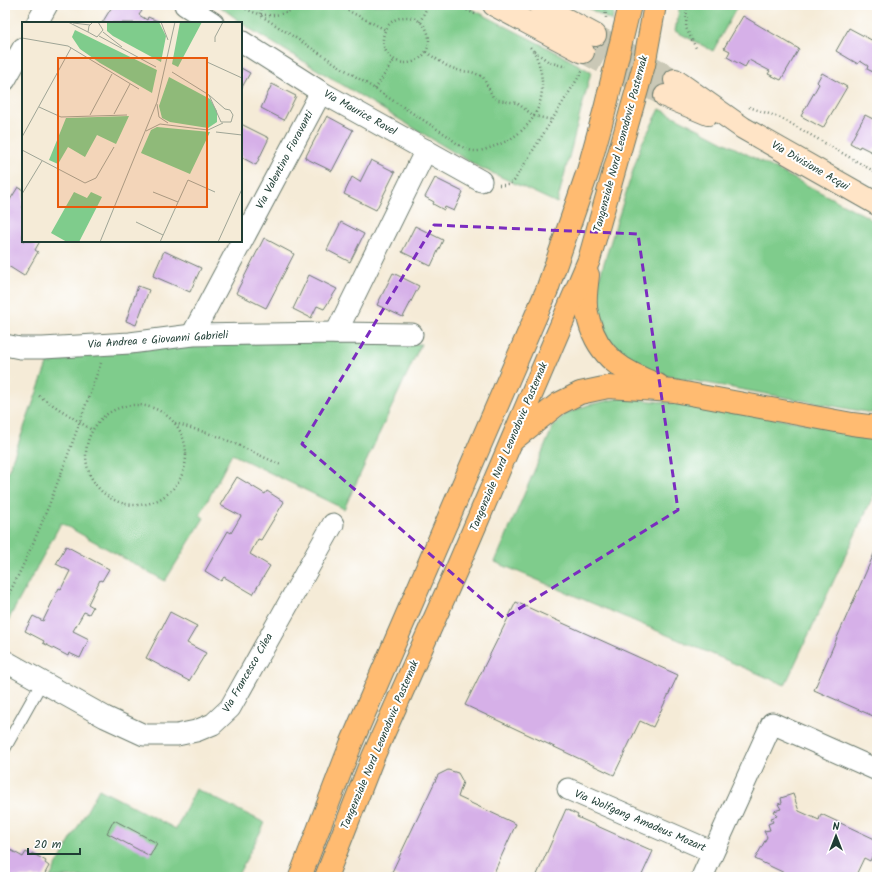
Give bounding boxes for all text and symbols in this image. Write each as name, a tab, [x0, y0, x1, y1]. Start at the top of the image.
inset map	[22, 22, 242, 242]
street label: Tangenziale Nord Leonodovic Pasternak	[589, 53, 653, 234]
street label: Via Maurice Ravel	[320, 85, 400, 141]
street label: Via Valentino Fioravanti	[251, 107, 319, 213]
street label: Via Divisione Acqui	[768, 136, 853, 196]
street label: Via Andrea e Giovanni Gabrieli	[87, 326, 229, 354]
street label: Tangenziale Nord Leonodovic Pasternak	[465, 359, 553, 534]
street label: Via Francesco Cilea	[218, 630, 278, 716]
street label: Tangenziale Nord Leonodovic Pasternak	[336, 657, 424, 832]
street label: Via Wolfgang Amadeus Mozart	[571, 785, 709, 857]
north arrow	[816, 816, 856, 856]
text: N	[833, 818, 840, 836]
scale bar	[28, 830, 80, 856]
text: 20 m	[34, 835, 62, 854]

